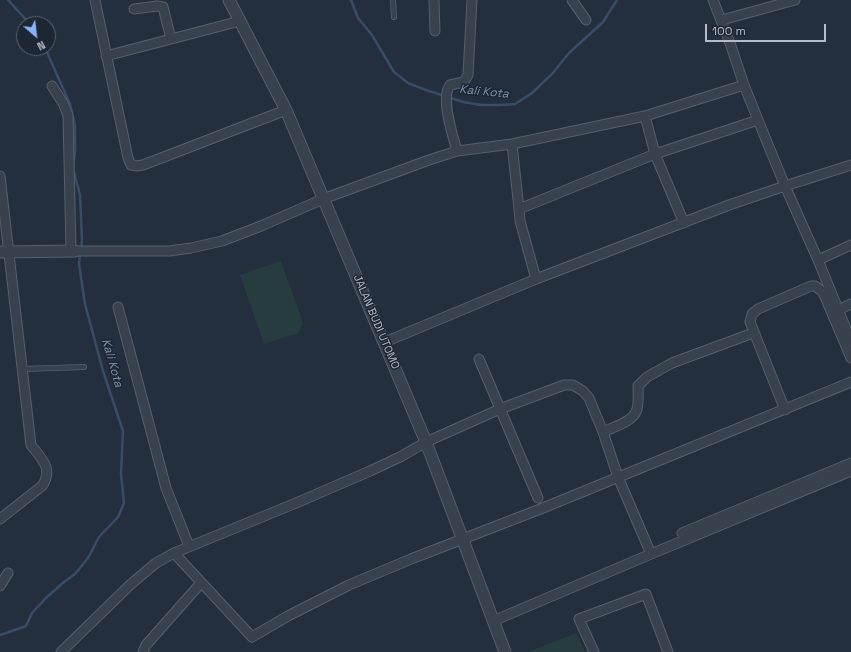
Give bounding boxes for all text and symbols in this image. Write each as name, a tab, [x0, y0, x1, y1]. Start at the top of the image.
north arrow	[16, 16, 56, 56]
scale bar	[707, 16, 828, 42]
text: 100 m	[712, 23, 746, 39]
text: N	[35, 38, 48, 54]
water label: Kali Kota	[458, 82, 510, 102]
street label: JALAN BUDI UTOMO	[350, 273, 402, 371]
water label: Kali Kota	[98, 337, 126, 389]

